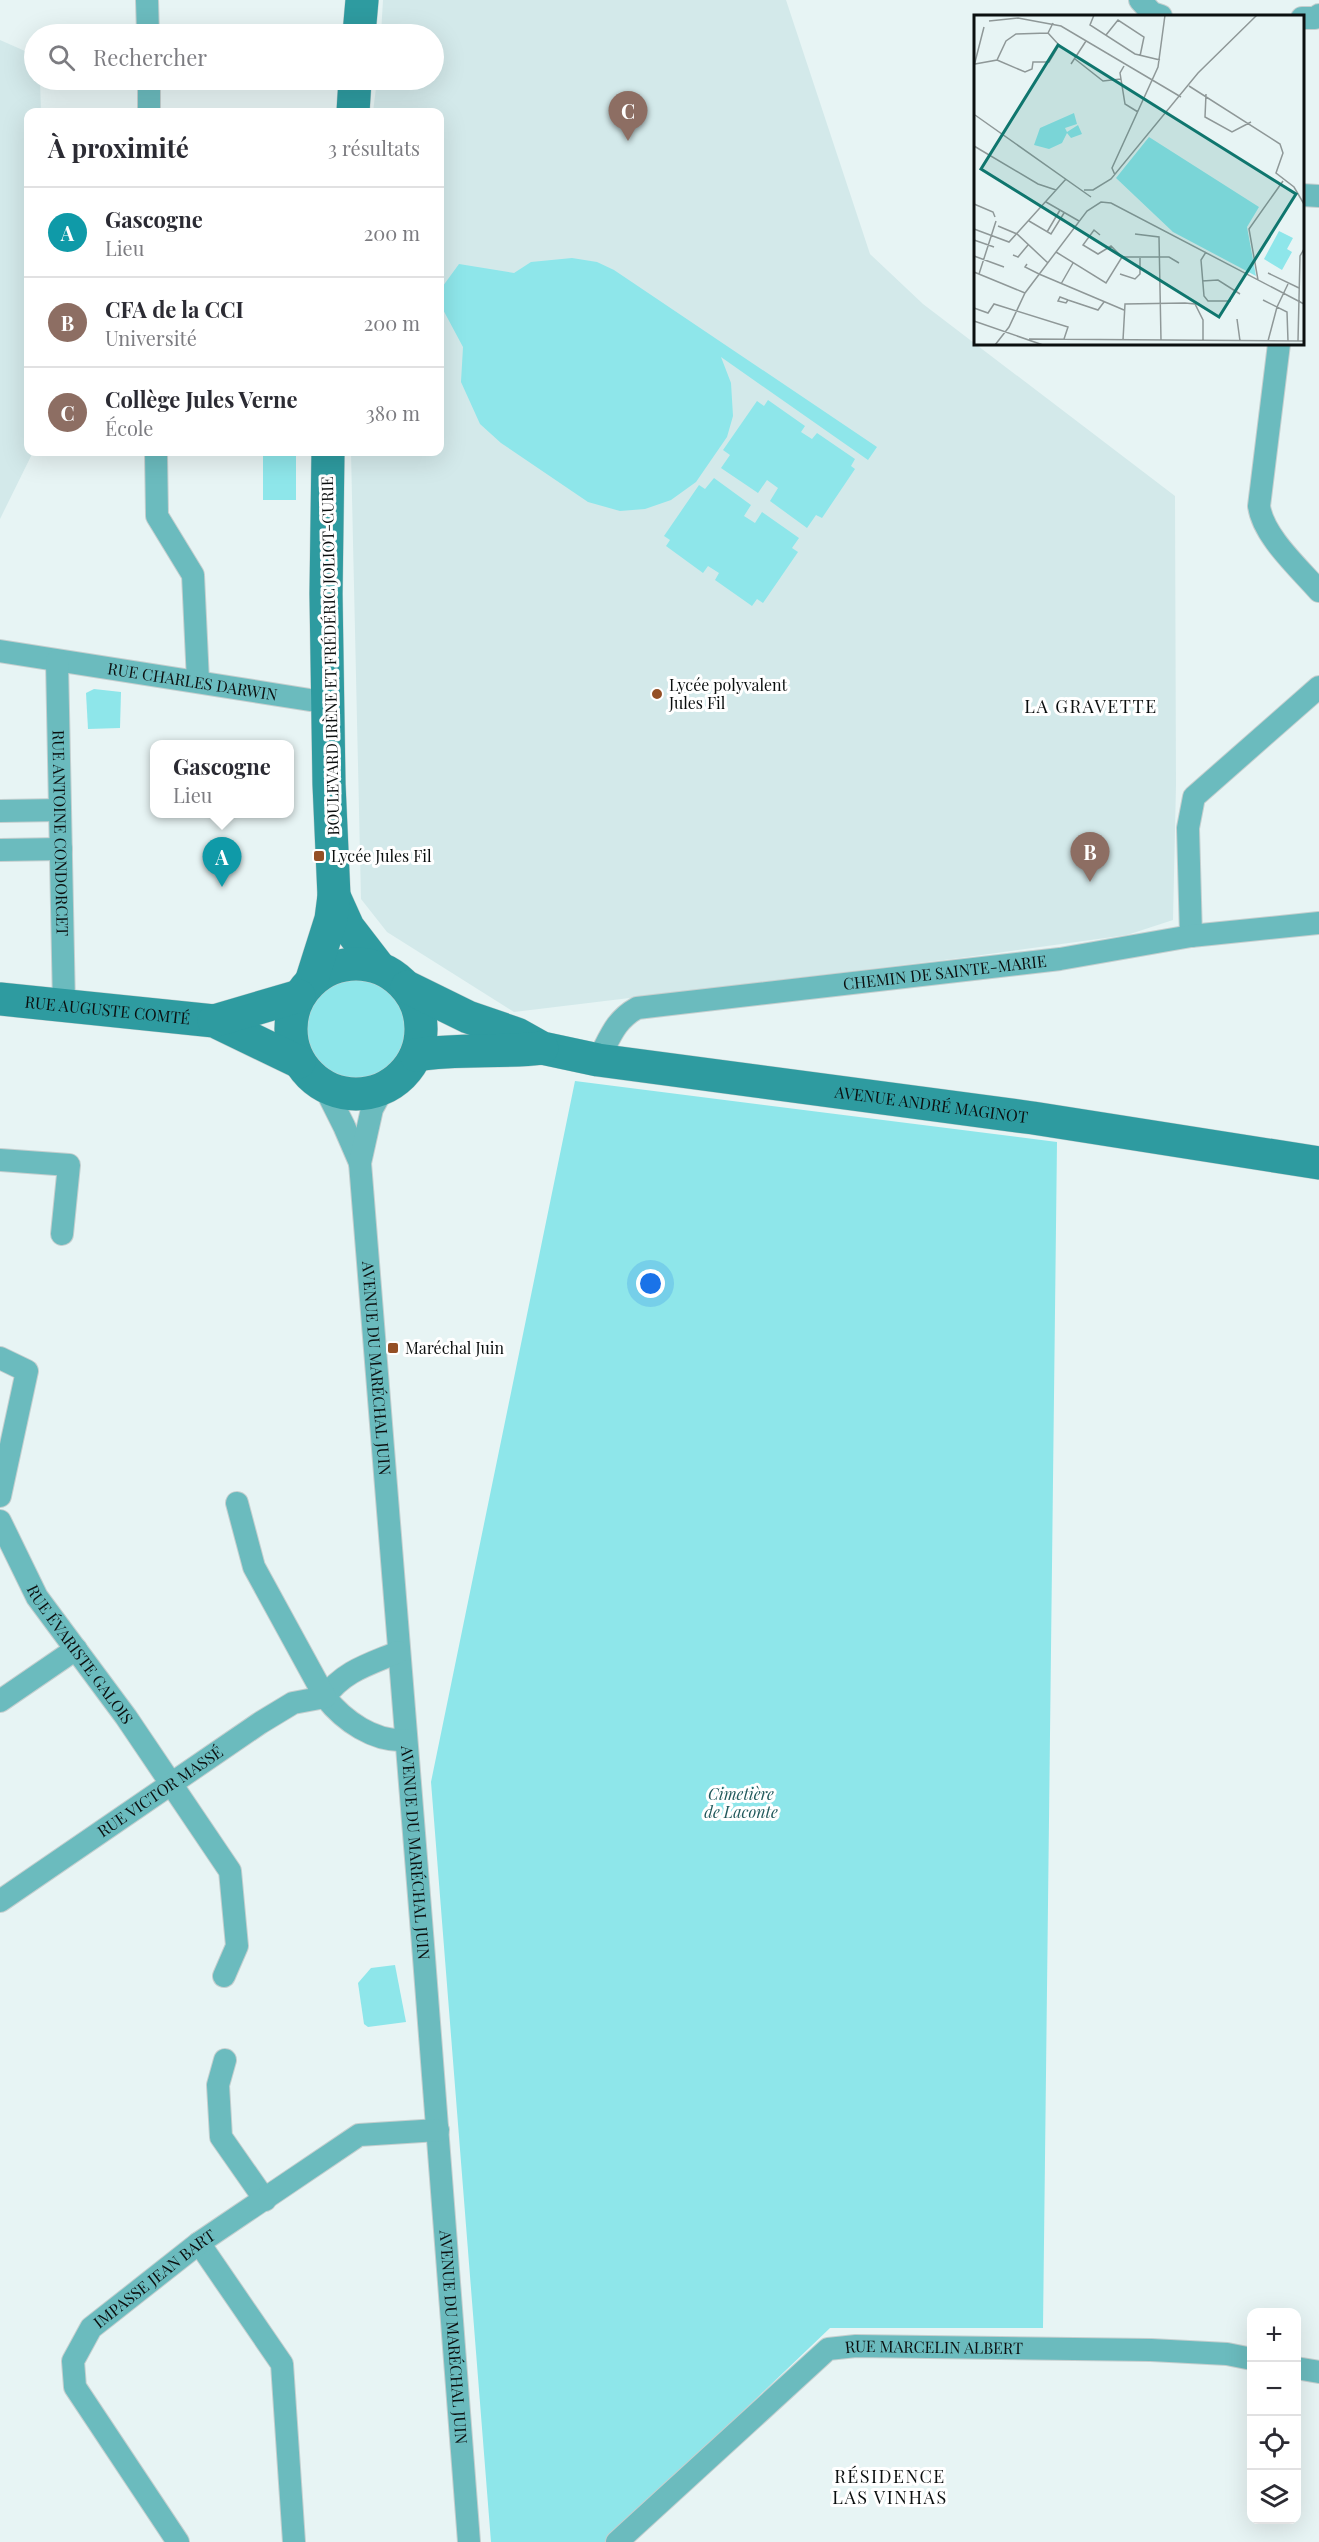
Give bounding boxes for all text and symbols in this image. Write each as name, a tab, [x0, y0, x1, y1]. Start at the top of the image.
inset map	[974, 15, 1304, 345]
search box	[24, 24, 444, 90]
icon: search	[45, 41, 78, 74]
text: Rechercher	[93, 42, 207, 72]
pin: C	[608, 92, 648, 141]
text: À proximité	[48, 130, 189, 165]
text: 3 résultats	[328, 134, 420, 161]
text: Gascogne	[105, 204, 203, 234]
text: A	[61, 219, 74, 246]
text: 200 m	[364, 219, 420, 246]
text: Lieu	[105, 234, 144, 261]
text: CFA de la CCI	[105, 294, 244, 324]
text: B	[61, 309, 74, 336]
text: 200 m	[364, 309, 420, 336]
text: Université	[105, 324, 197, 351]
text: Collège Jules Verne	[105, 384, 298, 414]
text: C	[60, 399, 75, 426]
text: 380 m	[366, 399, 420, 426]
text: École	[105, 414, 153, 441]
street label: BOULEVARD IRÈNE ET FRÉDÉRIC JOLIOT-CURIE	[316, 476, 343, 836]
street label: RUE CHARLES DARWIN	[106, 657, 279, 705]
place label: Lycée polyvalent Jules Fil	[668, 674, 788, 713]
marker: Lycée polyvalent Jules Fil	[650, 687, 664, 701]
district label: LA GRAVETTE	[1024, 694, 1158, 718]
street label: RUE ANTOINE CONDORCET	[48, 730, 74, 936]
popup	[150, 740, 294, 818]
text: Gascogne	[173, 751, 271, 781]
text: Lieu	[173, 781, 212, 808]
pin: B	[1070, 832, 1110, 882]
pin: A	[202, 838, 242, 887]
place label: Lycée Jules Fil	[331, 845, 432, 866]
marker: Lycée Jules Fil	[312, 849, 326, 863]
street label: CHEMIN DE SAINTE-MARIE	[842, 950, 1048, 994]
street label: RUE AUGUSTE COMTÉ	[24, 991, 191, 1028]
street label: AVENUE ANDRÉ MAGINOT	[832, 1081, 1029, 1127]
street label: AVENUE DU MARÉCHAL JUIN	[358, 1259, 396, 1476]
your location	[636, 1269, 665, 1298]
place label: Maréchal Juin	[405, 1337, 504, 1358]
marker: Maréchal Juin	[386, 1341, 400, 1355]
street label: RUE ÉVARISTE GALOIS	[23, 1581, 138, 1728]
street label: RUE VICTOR MASSÉ	[93, 1741, 227, 1841]
street label: AVENUE DU MARÉCHAL JUIN	[397, 1744, 435, 1960]
park label: Cimetière de Laconte	[704, 1783, 778, 1822]
street label: IMPASSE JEAN BART	[89, 2224, 219, 2332]
street label: AVENUE DU MARÉCHAL JUIN	[435, 2228, 473, 2445]
map controls	[1247, 2308, 1301, 2524]
button: +	[1247, 2308, 1301, 2362]
street label: RUE MARCELIN ALBERT	[844, 2335, 1023, 2358]
button: −	[1247, 2362, 1301, 2416]
button: locate	[1247, 2416, 1301, 2470]
district label: RÉSIDENCE LAS VINHAS	[832, 2464, 948, 2509]
button: layers	[1247, 2470, 1301, 2524]

